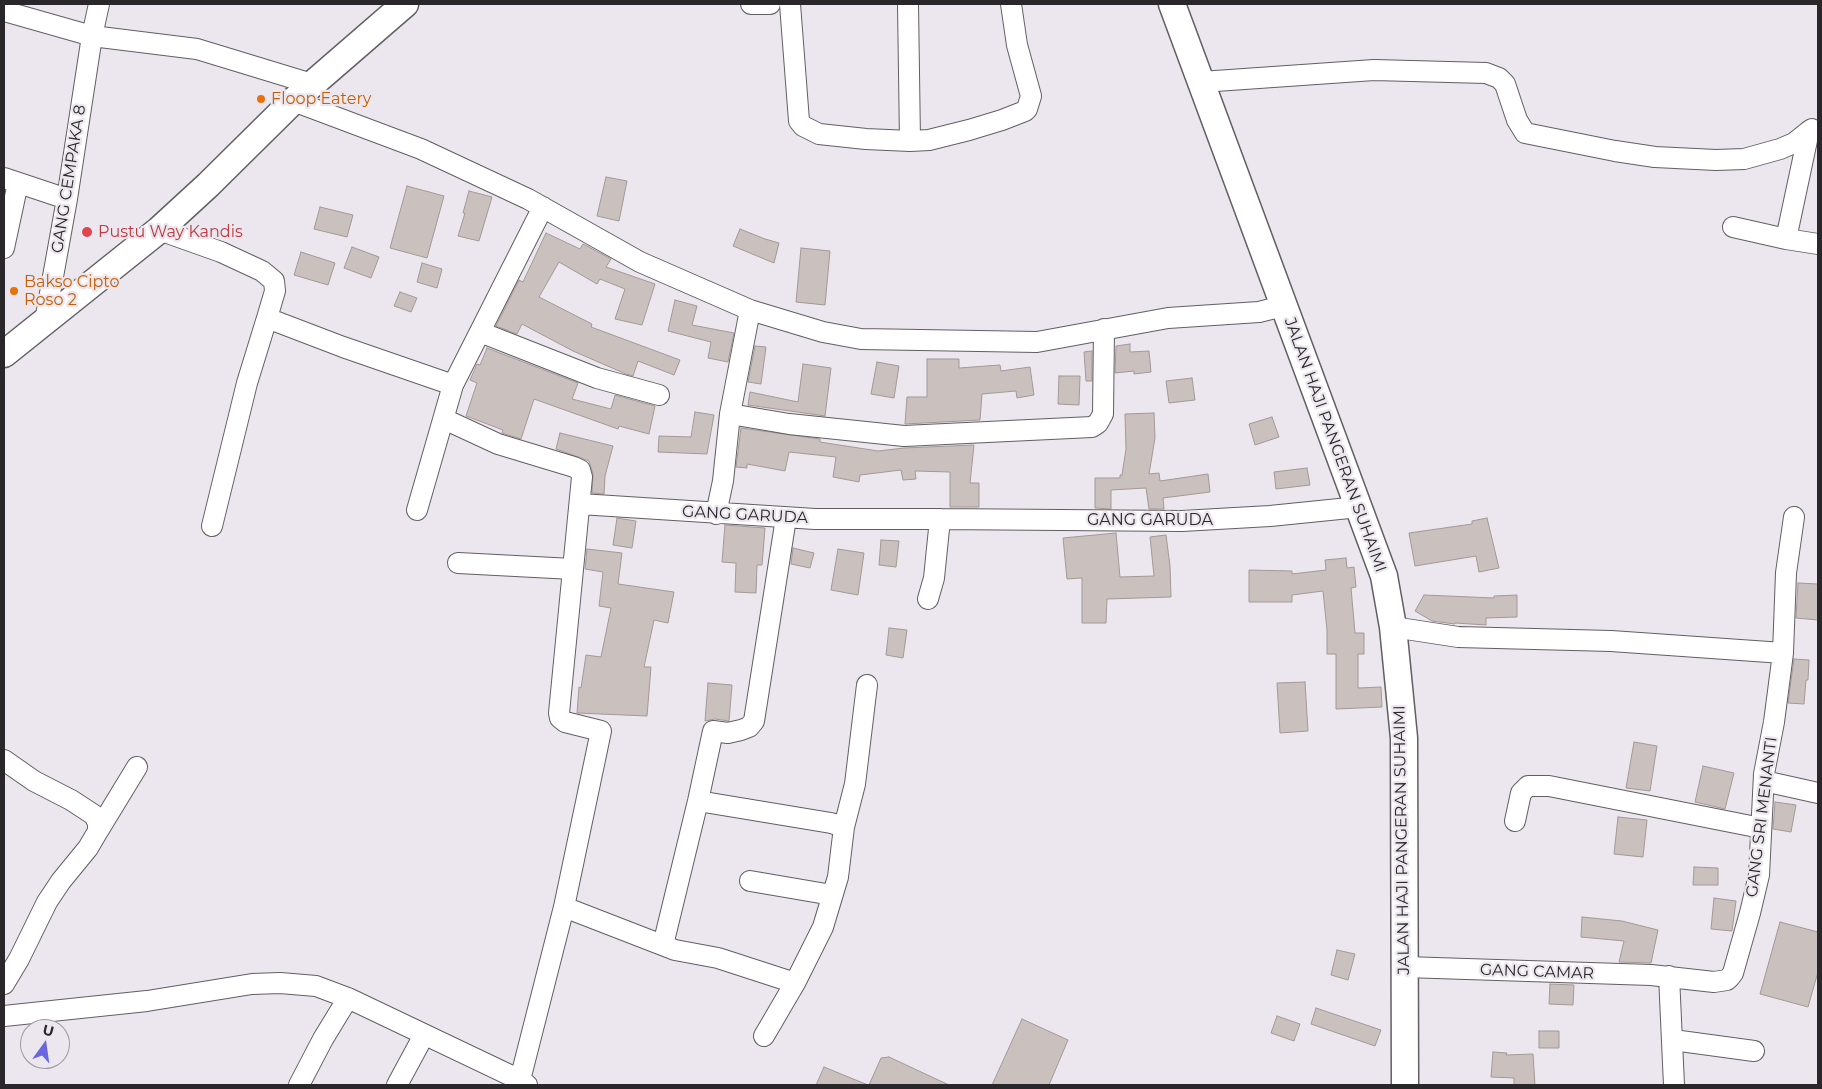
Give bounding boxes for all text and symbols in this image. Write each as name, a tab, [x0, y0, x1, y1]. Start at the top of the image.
place label: Floop Eatery	[271, 89, 371, 109]
marker: Floop Eatery	[255, 93, 267, 105]
street label: GANG CEMPAKA 8	[48, 104, 90, 254]
place label: Pustu Way Kandis	[98, 222, 243, 242]
marker: Pustu Way Kandis	[80, 225, 94, 239]
place label: Bakso Cipto Roso 2	[24, 272, 120, 310]
marker: Bakso Cipto Roso 2	[8, 285, 20, 297]
street label: JALAN HAJI PANGERAN SUHAIMI	[1280, 315, 1390, 575]
street label: GANG GARUDA	[682, 502, 808, 528]
street label: GANG GARUDA	[1087, 510, 1213, 530]
street label: JALAN HAJI PANGERAN SUHAIMI	[1390, 705, 1414, 975]
street label: GANG SRI MENANTI	[1743, 736, 1781, 898]
street label: GANG CAMAR	[1480, 960, 1594, 984]
north arrow	[20, 1019, 70, 1069]
text: U	[41, 1020, 56, 1040]

